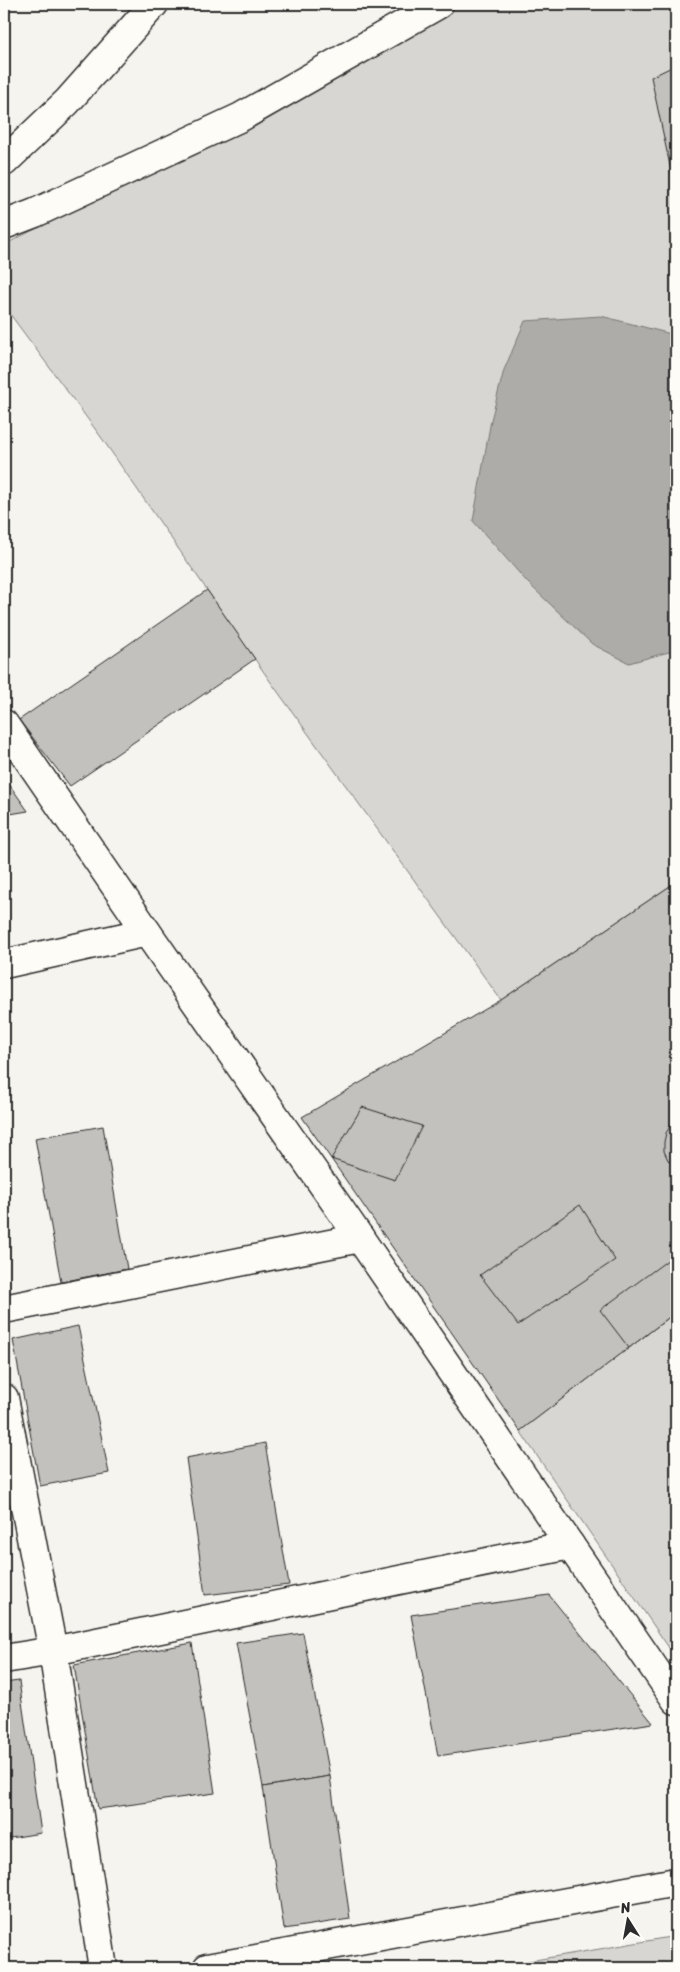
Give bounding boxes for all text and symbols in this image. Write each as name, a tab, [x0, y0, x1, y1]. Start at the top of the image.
north arrow	[602, 1894, 652, 1944]
text: N	[617, 1894, 633, 1921]

